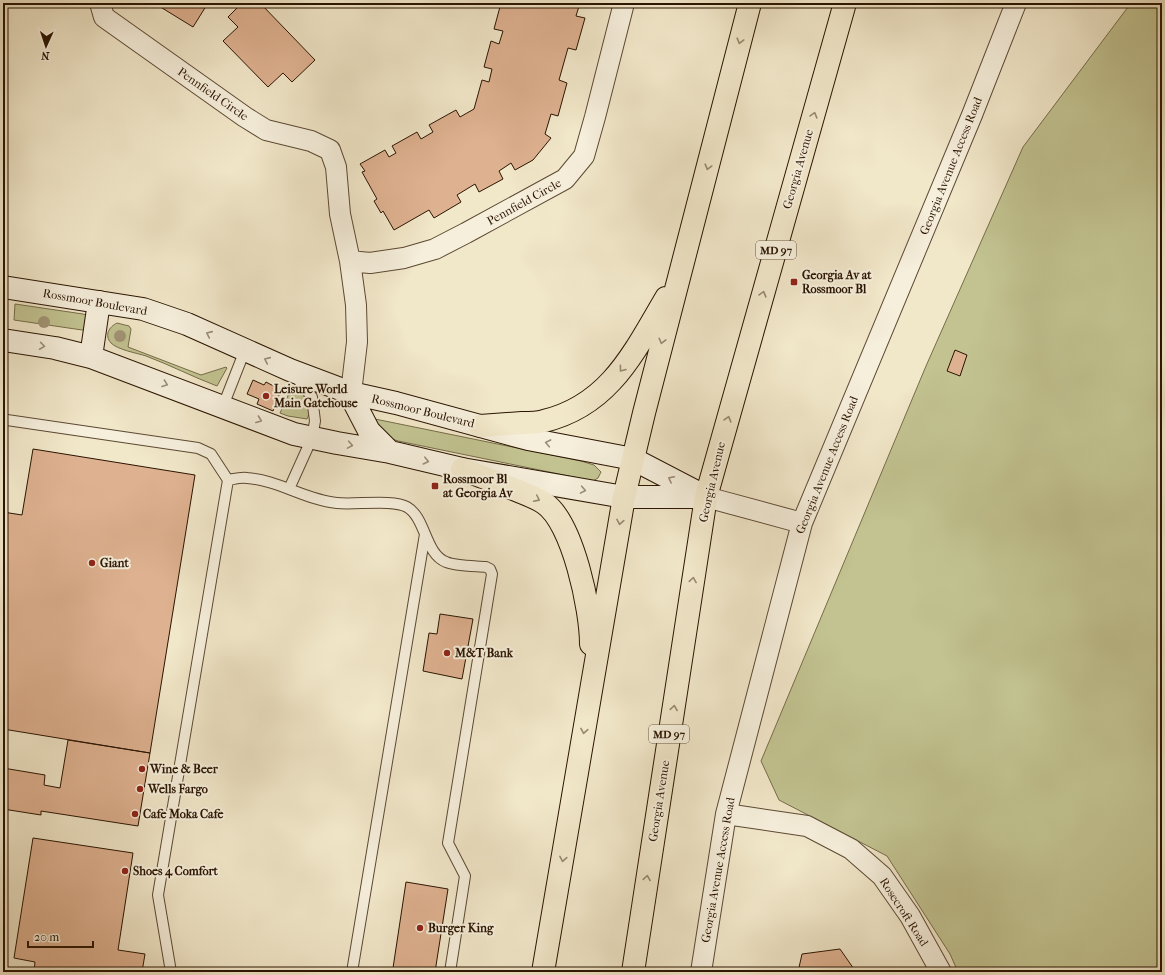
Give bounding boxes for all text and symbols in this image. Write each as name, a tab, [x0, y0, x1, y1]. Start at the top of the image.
north arrow	[26, 26, 66, 66]
one-way arrow	[737, 38, 745, 44]
text: N	[40, 49, 50, 62]
street label: Pennfield Circle	[175, 65, 251, 124]
street label: Georgia Avenue Access Road	[917, 95, 985, 237]
one-way arrow	[809, 111, 817, 118]
street label: Georgia Avenue	[780, 127, 816, 211]
one-way arrow	[704, 163, 712, 170]
street label: Pennfield Circle	[484, 176, 564, 228]
road number: MD 97	[756, 241, 796, 259]
place label: Georgia Av at Rossmoor Bl	[802, 268, 872, 296]
marker: Georgia Av at Rossmoor Bl	[789, 277, 799, 287]
street label: Rossmoor Boulevard	[42, 286, 149, 318]
one-way arrow	[758, 290, 767, 297]
one-way arrow	[206, 331, 214, 339]
one-way arrow	[659, 338, 667, 344]
one-way arrow	[38, 341, 45, 350]
one-way arrow	[264, 357, 272, 365]
one-way arrow	[619, 365, 627, 372]
one-way arrow	[162, 380, 169, 388]
place label: Leisure World Main Gatehouse	[273, 382, 358, 410]
marker: Leisure World Main Gatehouse	[261, 391, 271, 401]
street label: Rossmoor Boulevard	[370, 391, 476, 431]
street label: Georgia Avenue Access Road	[793, 394, 861, 536]
one-way arrow	[723, 415, 732, 422]
one-way arrow	[256, 416, 263, 424]
one-way arrow	[545, 439, 551, 447]
street label: Georgia Avenue	[696, 440, 728, 524]
one-way arrow	[347, 441, 353, 449]
one-way arrow	[423, 456, 429, 464]
place label: Rossmoor Bl at Georgia Av	[443, 472, 514, 501]
one-way arrow	[668, 476, 676, 484]
marker: Rossmoor Bl at Georgia Av	[430, 481, 440, 491]
one-way arrow	[580, 486, 586, 494]
one-way arrow	[533, 494, 540, 502]
one-way arrow	[616, 519, 624, 525]
place label: Giant	[100, 556, 129, 570]
marker: Giant	[87, 558, 97, 568]
one-way arrow	[688, 577, 697, 583]
place label: M&T Bank	[454, 646, 514, 660]
marker: M&T Bank	[442, 648, 452, 658]
one-way arrow	[669, 705, 677, 711]
road number: MD 97	[649, 725, 689, 743]
one-way arrow	[581, 728, 589, 734]
street label: Georgia Avenue	[646, 759, 672, 843]
place label: Wine & Beer	[149, 762, 219, 776]
marker: Wine & Beer	[137, 764, 147, 774]
place label: Wells Fargo	[147, 782, 208, 797]
marker: Wells Fargo	[135, 784, 145, 794]
street label: Georgia Avenue Access Road	[698, 796, 738, 944]
place label: Cafe Moka Cafe	[143, 807, 223, 821]
marker: Cafe Moka Cafe	[130, 809, 140, 819]
one-way arrow	[559, 856, 567, 862]
place label: Shoes 4 Comfort	[133, 864, 219, 879]
marker: Shoes 4 Comfort	[120, 866, 130, 876]
one-way arrow	[642, 875, 651, 881]
street label: Rosecroft Road	[877, 875, 932, 949]
place label: Burger King	[428, 921, 494, 936]
scale bar	[28, 923, 93, 949]
marker: Burger King	[415, 923, 425, 933]
text: 20 m	[34, 930, 59, 944]

